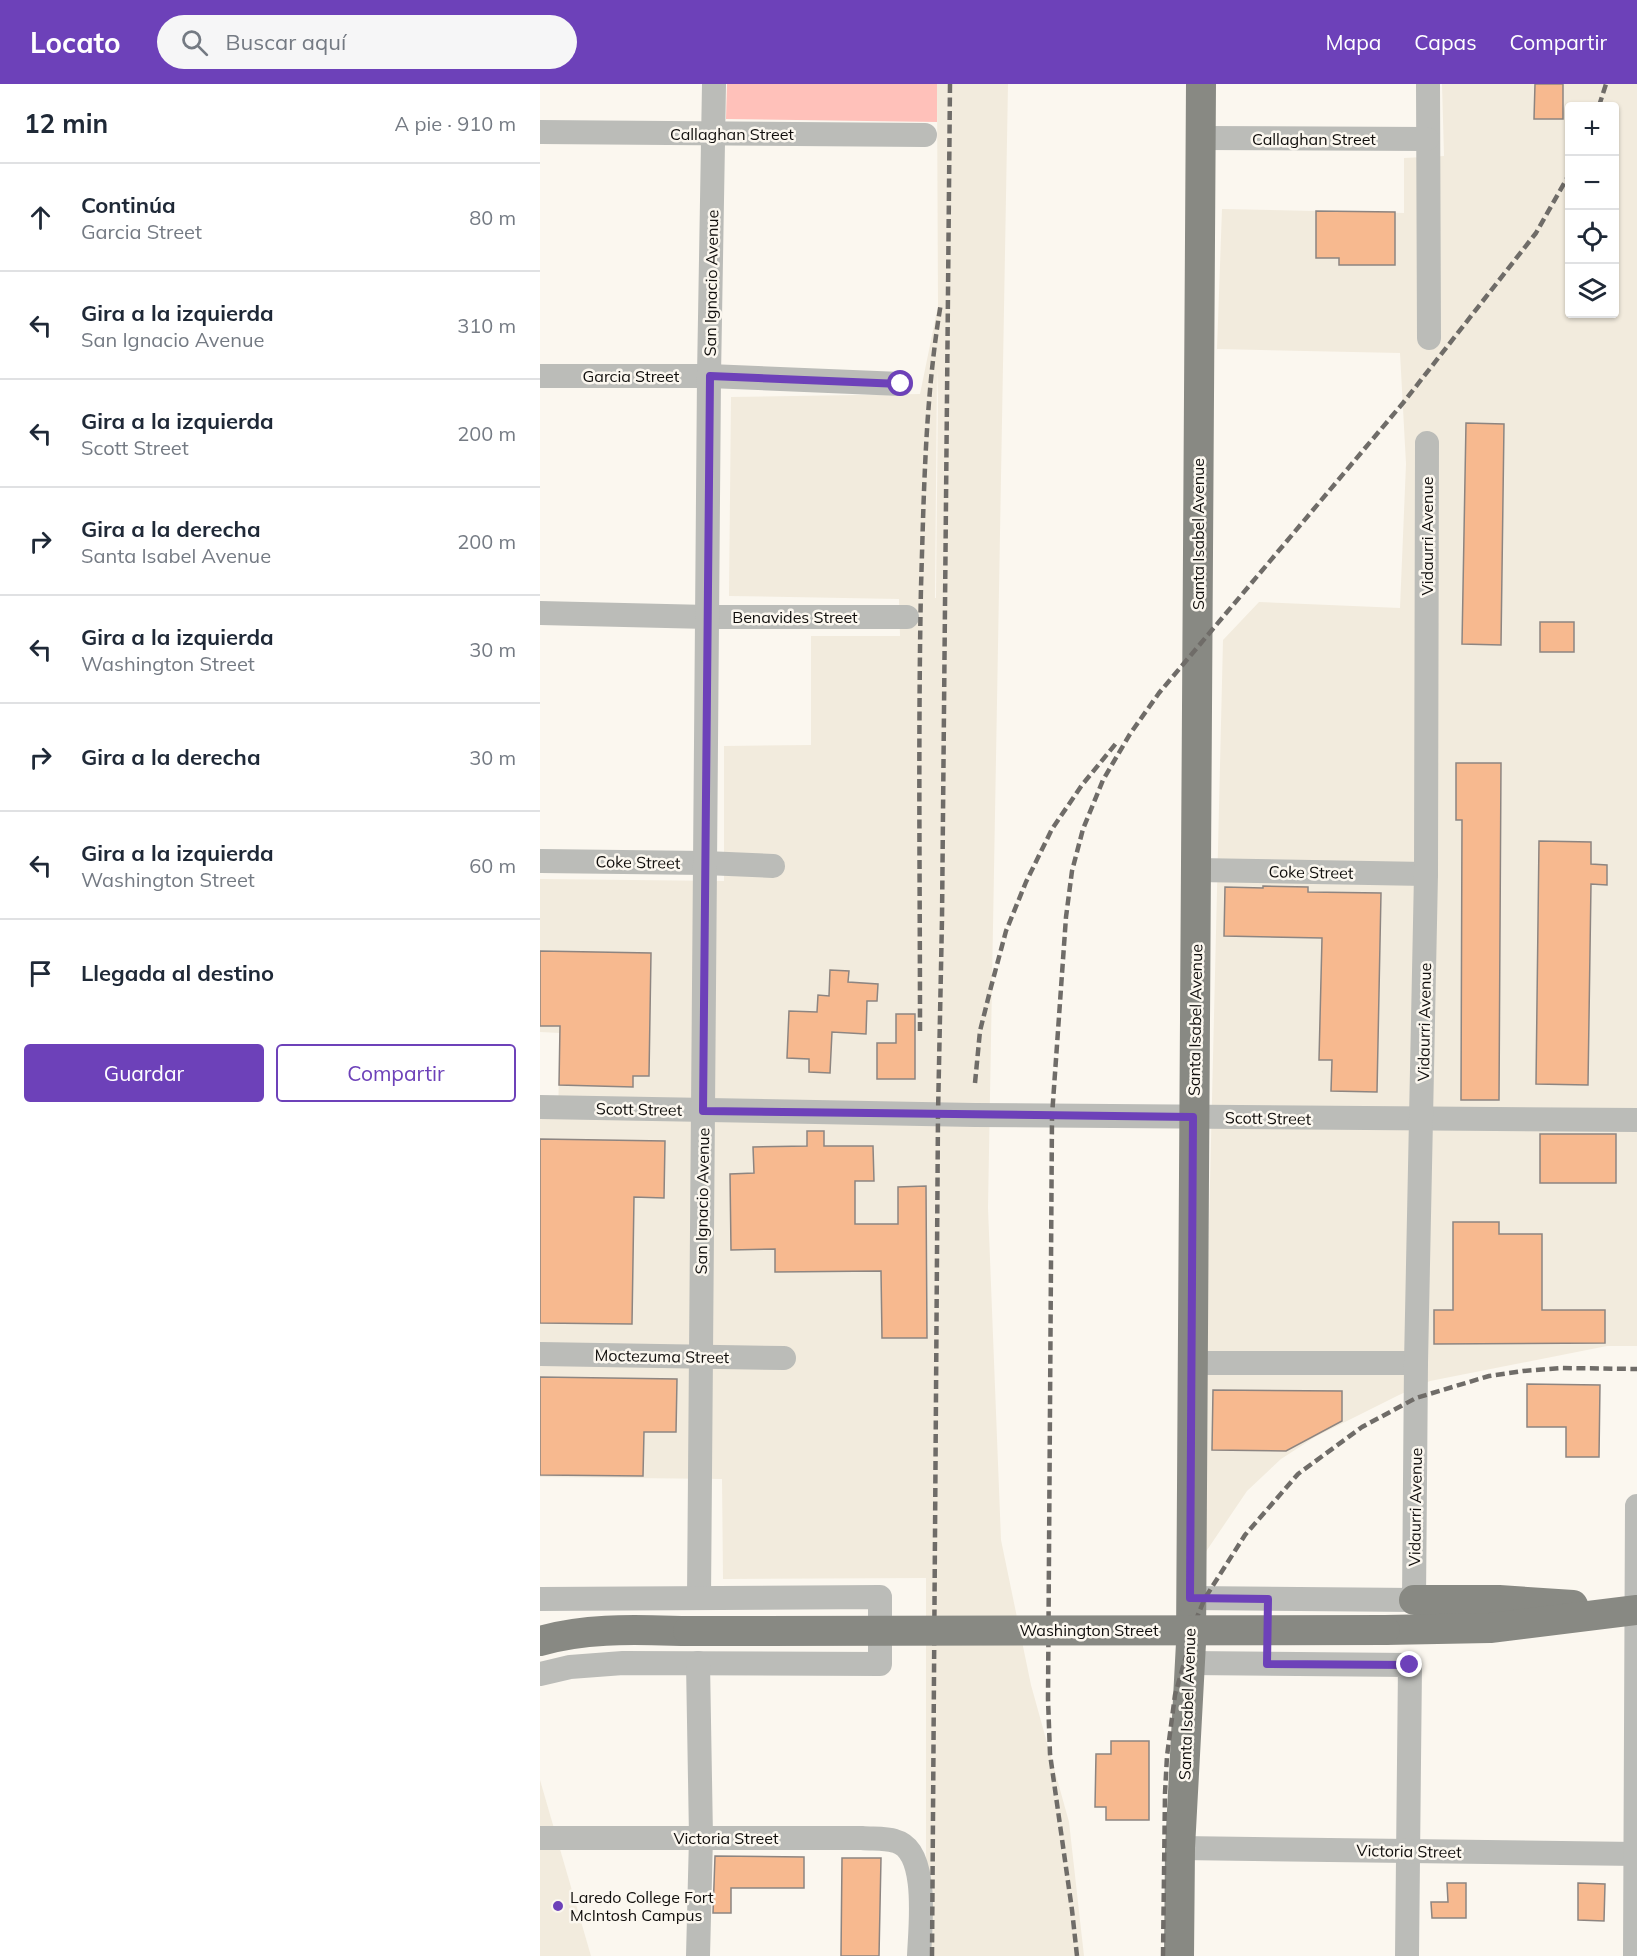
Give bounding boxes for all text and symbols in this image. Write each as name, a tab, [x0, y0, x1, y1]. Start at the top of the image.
search box	[157, 15, 577, 69]
text: Locato	[30, 25, 121, 60]
icon: search	[178, 26, 211, 59]
text: Buscar aquí	[226, 28, 346, 56]
text: Mapa	[1326, 29, 1381, 55]
text: Capas	[1414, 29, 1477, 55]
text: Compartir	[1510, 29, 1607, 55]
map controls	[1565, 102, 1619, 318]
button: +	[1565, 102, 1619, 156]
text: 12 min	[24, 107, 108, 140]
text: A pie · 910 m	[395, 111, 516, 136]
street label: Callaghan Street	[670, 124, 794, 144]
street label: Callaghan Street	[1252, 129, 1376, 149]
button: −	[1565, 156, 1619, 210]
text: Continúa	[81, 191, 176, 219]
icon: ahead	[24, 201, 57, 234]
text: 80 m	[469, 205, 516, 230]
street label: San Ignacio Avenue	[700, 210, 722, 356]
button: locate	[1565, 210, 1619, 264]
text: Garcia Street	[81, 219, 202, 244]
button: layers	[1565, 264, 1619, 318]
text: Gira a la izquierda	[81, 299, 274, 327]
icon: left	[24, 309, 57, 342]
text: 310 m	[457, 313, 516, 338]
text: San Ignacio Avenue	[81, 327, 264, 352]
street label: Garcia Street	[583, 366, 680, 386]
route start	[887, 370, 913, 396]
text: Gira a la izquierda	[81, 407, 274, 435]
icon: left	[24, 417, 57, 450]
text: 200 m	[457, 421, 516, 446]
text: Scott Street	[81, 435, 189, 460]
street label: Santa Isabel Avenue	[1188, 458, 1208, 610]
street label: Vidaurri Avenue	[1417, 477, 1437, 595]
text: Gira a la derecha	[81, 515, 261, 543]
icon: right	[24, 525, 57, 558]
text: 200 m	[457, 529, 516, 554]
text: Santa Isabel Avenue	[81, 543, 271, 568]
street label: Benavides Street	[732, 607, 858, 627]
text: Gira a la izquierda	[81, 623, 274, 651]
icon: left	[24, 633, 57, 666]
text: 30 m	[469, 637, 516, 662]
text: Washington Street	[81, 651, 255, 676]
icon: right	[24, 741, 57, 774]
text: Gira a la derecha	[81, 743, 261, 771]
text: 30 m	[469, 745, 516, 770]
text: Gira a la izquierda	[81, 839, 274, 867]
icon: left	[24, 849, 57, 882]
street label: Coke Street	[595, 851, 681, 873]
text: 60 m	[469, 853, 516, 878]
street label: Coke Street	[1268, 861, 1354, 883]
text: Washington Street	[81, 867, 255, 892]
street label: Santa Isabel Avenue	[1184, 944, 1206, 1096]
icon: arrive	[24, 957, 57, 990]
text: Llegada al destino	[81, 959, 274, 987]
street label: Vidaurri Avenue	[1413, 962, 1435, 1082]
button: Guardar	[24, 1044, 264, 1102]
button: Compartir	[276, 1044, 516, 1102]
street label: Scott Street	[596, 1098, 683, 1120]
street label: Scott Street	[1225, 1107, 1312, 1129]
street label: San Ignacio Avenue	[691, 1128, 713, 1274]
street label: Moctezuma Street	[595, 1345, 730, 1367]
street label: Vidaurri Avenue	[1404, 1447, 1426, 1567]
street label: Washington Street	[1019, 1620, 1159, 1640]
street label: Santa Isabel Avenue	[1174, 1628, 1200, 1780]
route end	[1396, 1651, 1422, 1677]
street label: Victoria Street	[673, 1828, 779, 1848]
street label: Victoria Street	[1356, 1840, 1462, 1862]
place label: Laredo College Fort McIntosh Campus	[570, 1887, 714, 1925]
marker: Laredo College Fort McIntosh Campus	[551, 1899, 565, 1913]

